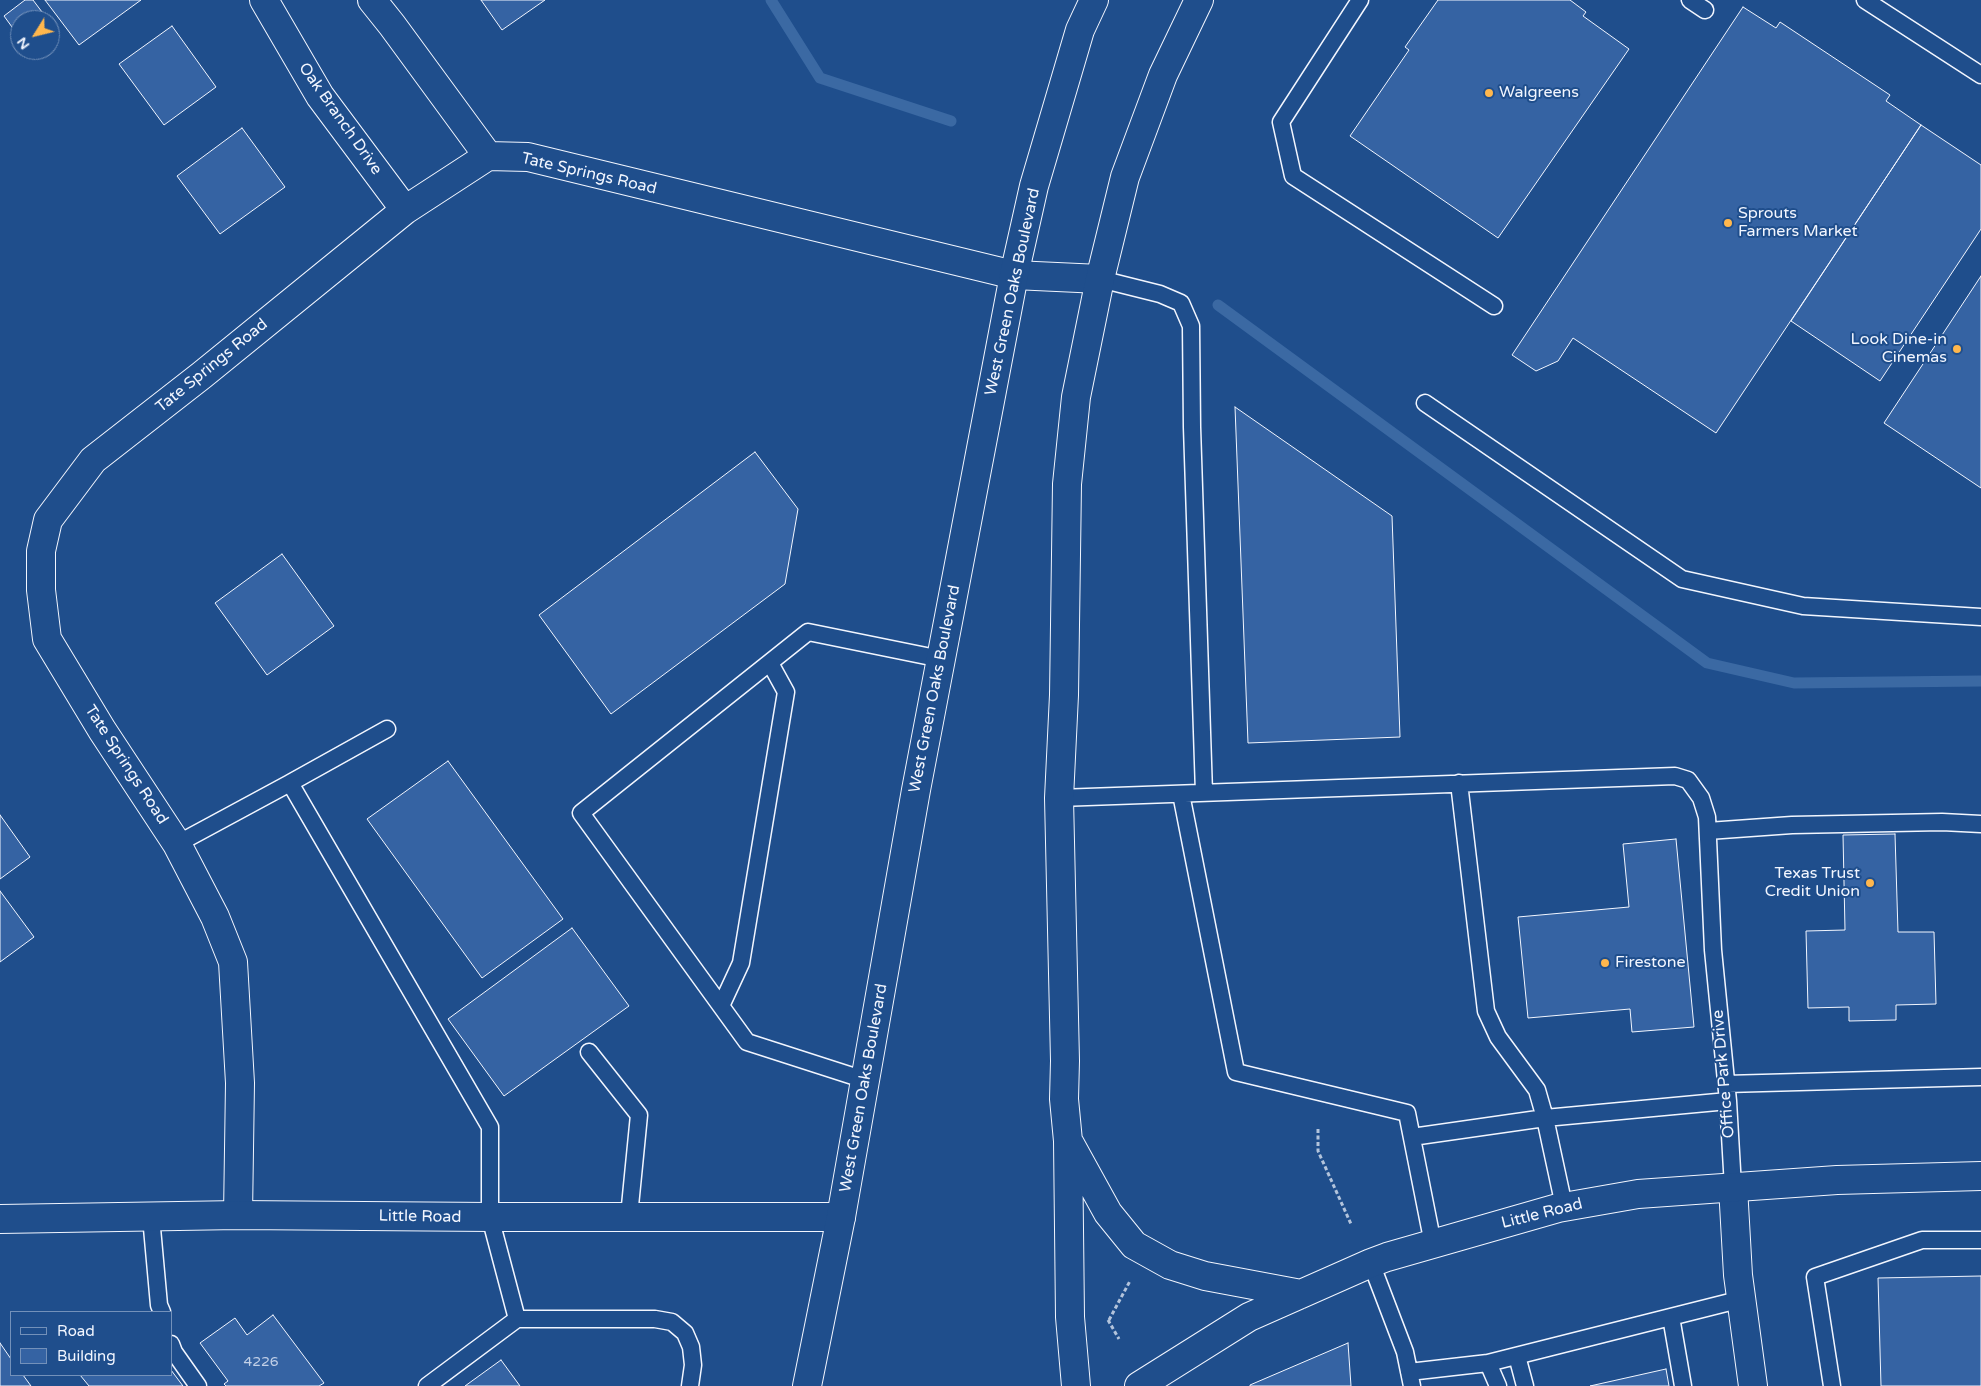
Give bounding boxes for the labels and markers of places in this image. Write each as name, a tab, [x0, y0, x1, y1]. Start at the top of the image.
place label: Walgreens	[1499, 83, 1579, 103]
marker: Walgreens	[1483, 87, 1495, 99]
place label: Sprouts Farmers Market	[1738, 204, 1858, 242]
marker: Sprouts Farmers Market	[1722, 217, 1734, 229]
place label: Look Dine-in Cinemas	[1851, 330, 1947, 368]
marker: Look Dine-in Cinemas	[1951, 343, 1963, 355]
place label: Texas Trust Credit Union	[1765, 864, 1860, 902]
marker: Texas Trust Credit Union	[1864, 877, 1876, 889]
place label: Firestone	[1615, 953, 1686, 973]
marker: Firestone	[1599, 957, 1611, 969]

